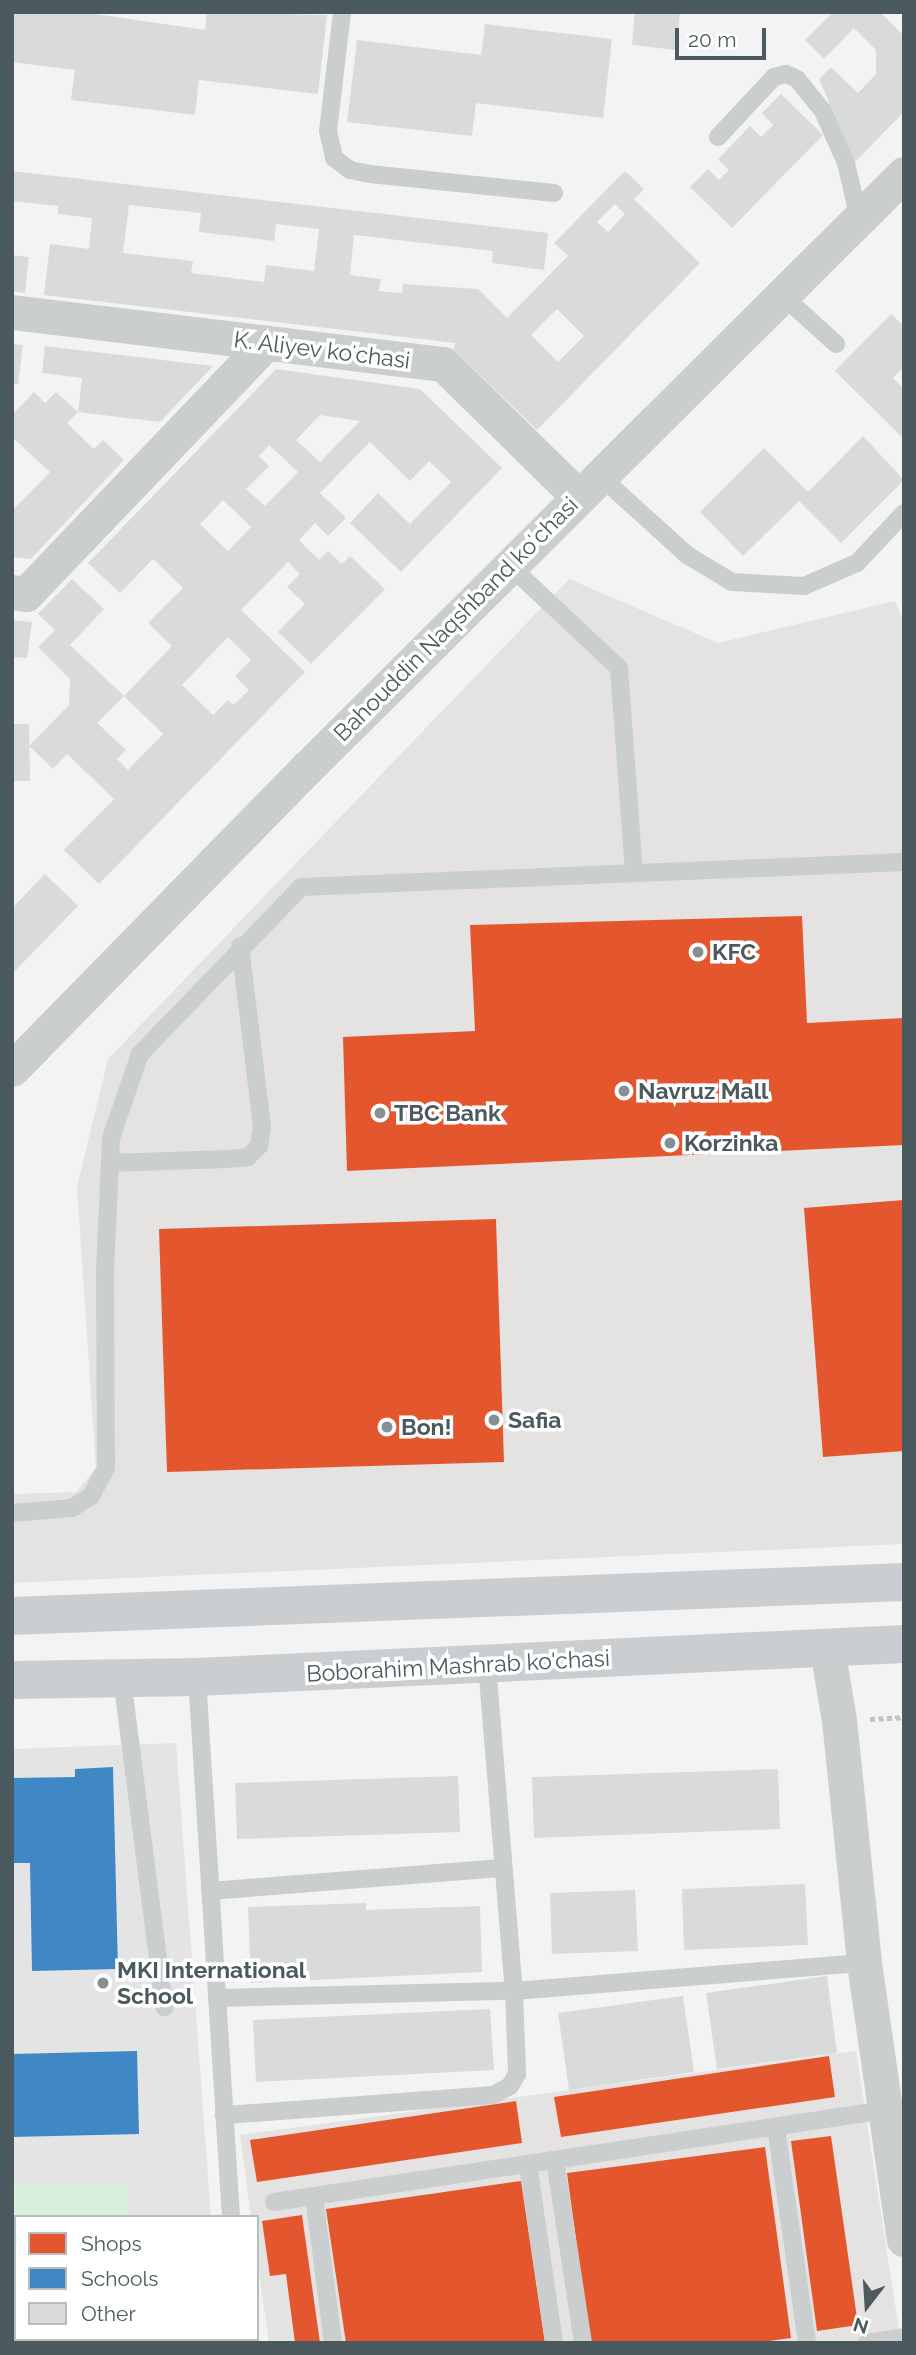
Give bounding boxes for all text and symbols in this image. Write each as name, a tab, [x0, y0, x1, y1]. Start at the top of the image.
scale bar	[678, 14, 769, 58]
text: 20 m	[688, 27, 736, 52]
street label: K. Aliyev koʻchasi	[232, 325, 412, 375]
street label: Bahouddin Naqshband koʻchasi	[328, 491, 584, 747]
place label: KFC	[712, 938, 756, 966]
marker: KFC	[690, 944, 706, 960]
place label: Navruz Mall	[638, 1077, 768, 1105]
marker: Navruz Mall	[616, 1083, 632, 1099]
place label: TBC Bank	[394, 1099, 501, 1127]
marker: TBC Bank	[372, 1105, 388, 1121]
place label: Korzinka	[684, 1129, 778, 1157]
marker: Korzinka	[662, 1135, 678, 1151]
place label: Safia	[508, 1406, 561, 1434]
marker: Safia	[486, 1412, 502, 1428]
place label: Bon!	[401, 1413, 452, 1441]
marker: Bon!	[379, 1419, 395, 1435]
street label: Boborahim Mashrab ko'chasi	[306, 1644, 610, 1688]
place label: MKI International School	[117, 1956, 306, 2010]
marker: MKI International School	[95, 1975, 111, 1991]
legend	[14, 2215, 259, 2341]
text: Shops	[81, 2231, 142, 2256]
text: Schools	[81, 2266, 158, 2291]
north arrow	[832, 2271, 902, 2341]
text: Other	[81, 2301, 136, 2326]
text: N	[851, 2313, 871, 2339]

